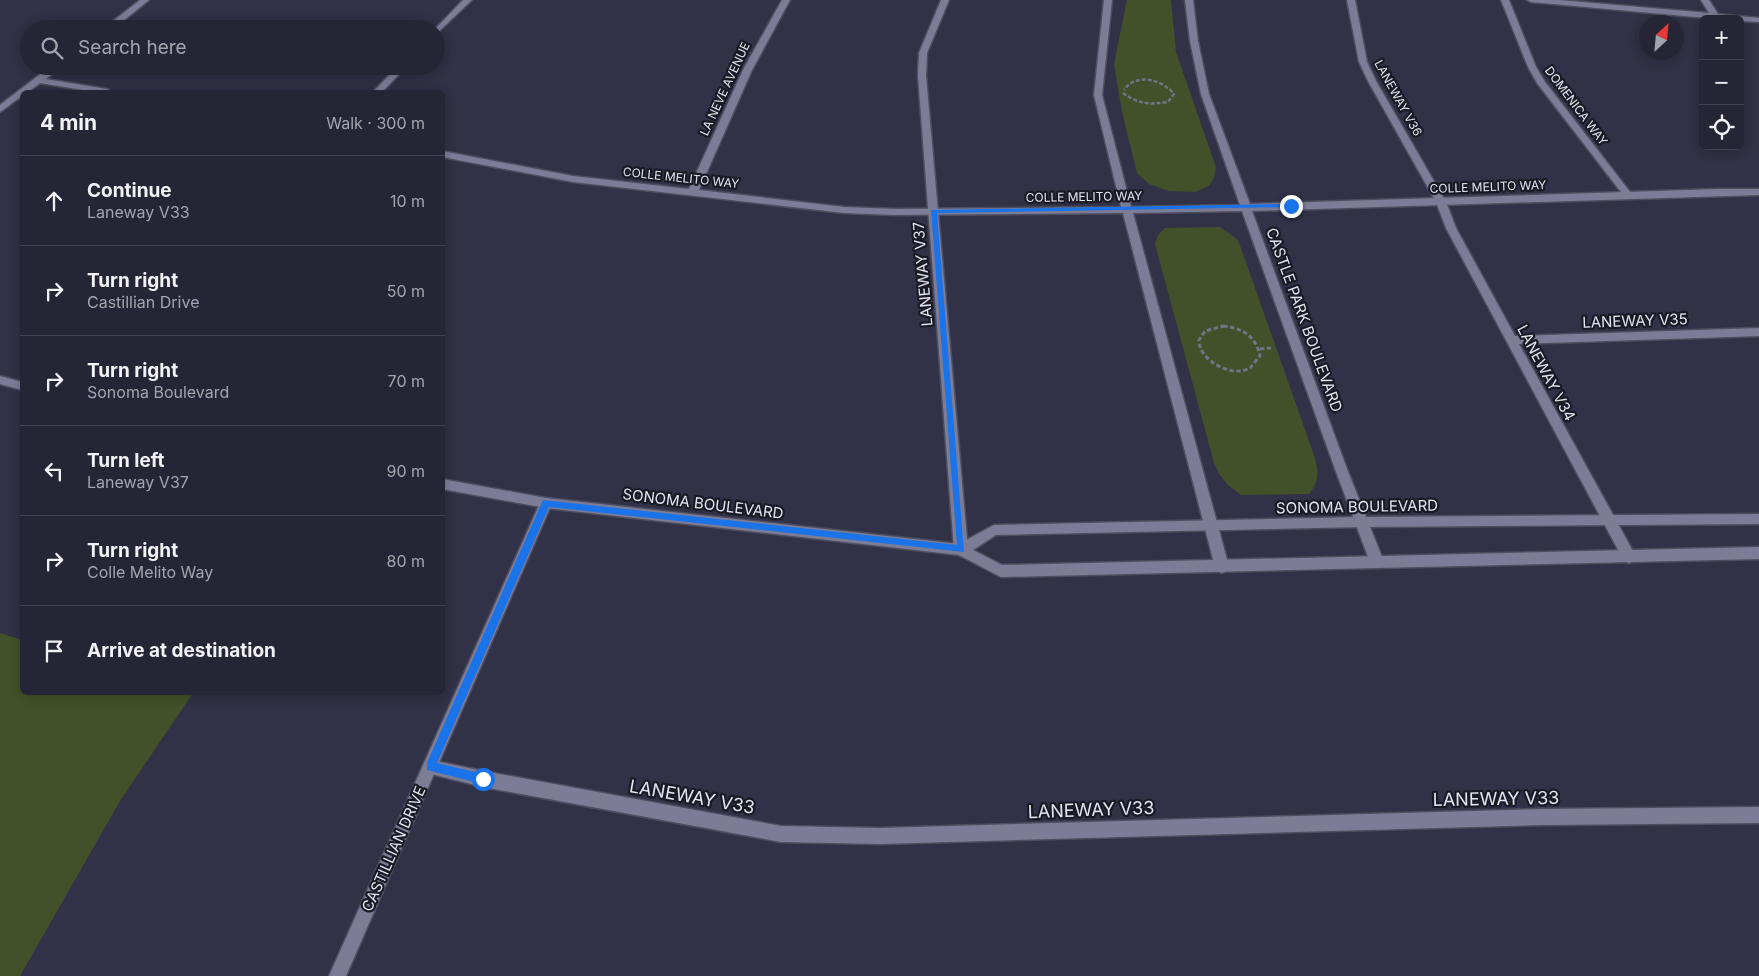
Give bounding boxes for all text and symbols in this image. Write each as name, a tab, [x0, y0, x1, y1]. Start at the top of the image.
north arrow	[1639, 15, 1684, 60]
map controls	[1699, 15, 1744, 150]
button: +	[1699, 15, 1744, 60]
search box	[20, 20, 445, 75]
icon: search	[38, 34, 66, 62]
text: Search here	[78, 36, 187, 59]
street label: LA NEVE AVENUE	[696, 40, 753, 138]
street label: LANEWAY V36	[1371, 57, 1425, 138]
button: −	[1699, 60, 1744, 105]
street label: DOMENICA WAY	[1542, 63, 1611, 148]
button: locate	[1699, 105, 1744, 150]
text: 4 min	[40, 110, 97, 135]
text: Walk · 300 m	[326, 113, 425, 133]
street label: COLLE MELITO WAY	[622, 164, 740, 191]
street label: COLLE MELITO WAY	[1429, 177, 1547, 196]
text: Continue	[87, 179, 172, 202]
icon: ahead	[40, 187, 68, 215]
street label: COLLE MELITO WAY	[1025, 188, 1143, 205]
text: 10 m	[390, 191, 425, 211]
route end	[1280, 195, 1303, 218]
text: Laneway V33	[87, 202, 190, 222]
street label: LANEWAY V37	[908, 221, 937, 327]
street label: CASTLE PARK BOULEVARD	[1262, 225, 1347, 415]
text: Turn right	[87, 269, 178, 292]
icon: right	[40, 277, 68, 305]
text: 50 m	[387, 281, 425, 301]
text: Castillian Drive	[87, 292, 200, 312]
street label: LANEWAY V35	[1582, 309, 1688, 332]
street label: LANEWAY V34	[1513, 321, 1580, 424]
text: Turn right	[87, 359, 178, 382]
icon: right	[40, 367, 68, 395]
text: 70 m	[388, 371, 425, 391]
text: Sonoma Boulevard	[87, 382, 229, 402]
text: Turn left	[87, 449, 165, 472]
icon: left	[40, 457, 68, 485]
text: 90 m	[386, 461, 425, 481]
text: Laneway V37	[87, 472, 189, 492]
street label: SONOMA BOULEVARD	[621, 484, 785, 523]
street label: SONOMA BOULEVARD	[1276, 496, 1438, 517]
text: Turn right	[87, 539, 178, 562]
icon: right	[40, 547, 68, 575]
text: 80 m	[386, 551, 425, 571]
text: Colle Melito Way	[87, 562, 213, 582]
icon: arrive	[40, 637, 68, 665]
text: Arrive at destination	[87, 639, 276, 662]
route start	[472, 768, 495, 791]
street label: LANEWAY V33	[628, 775, 756, 818]
street label: CASTILLIAN DRIVE	[357, 783, 430, 914]
street label: LANEWAY V33	[1432, 787, 1560, 810]
street label: LANEWAY V33	[1027, 797, 1155, 822]

